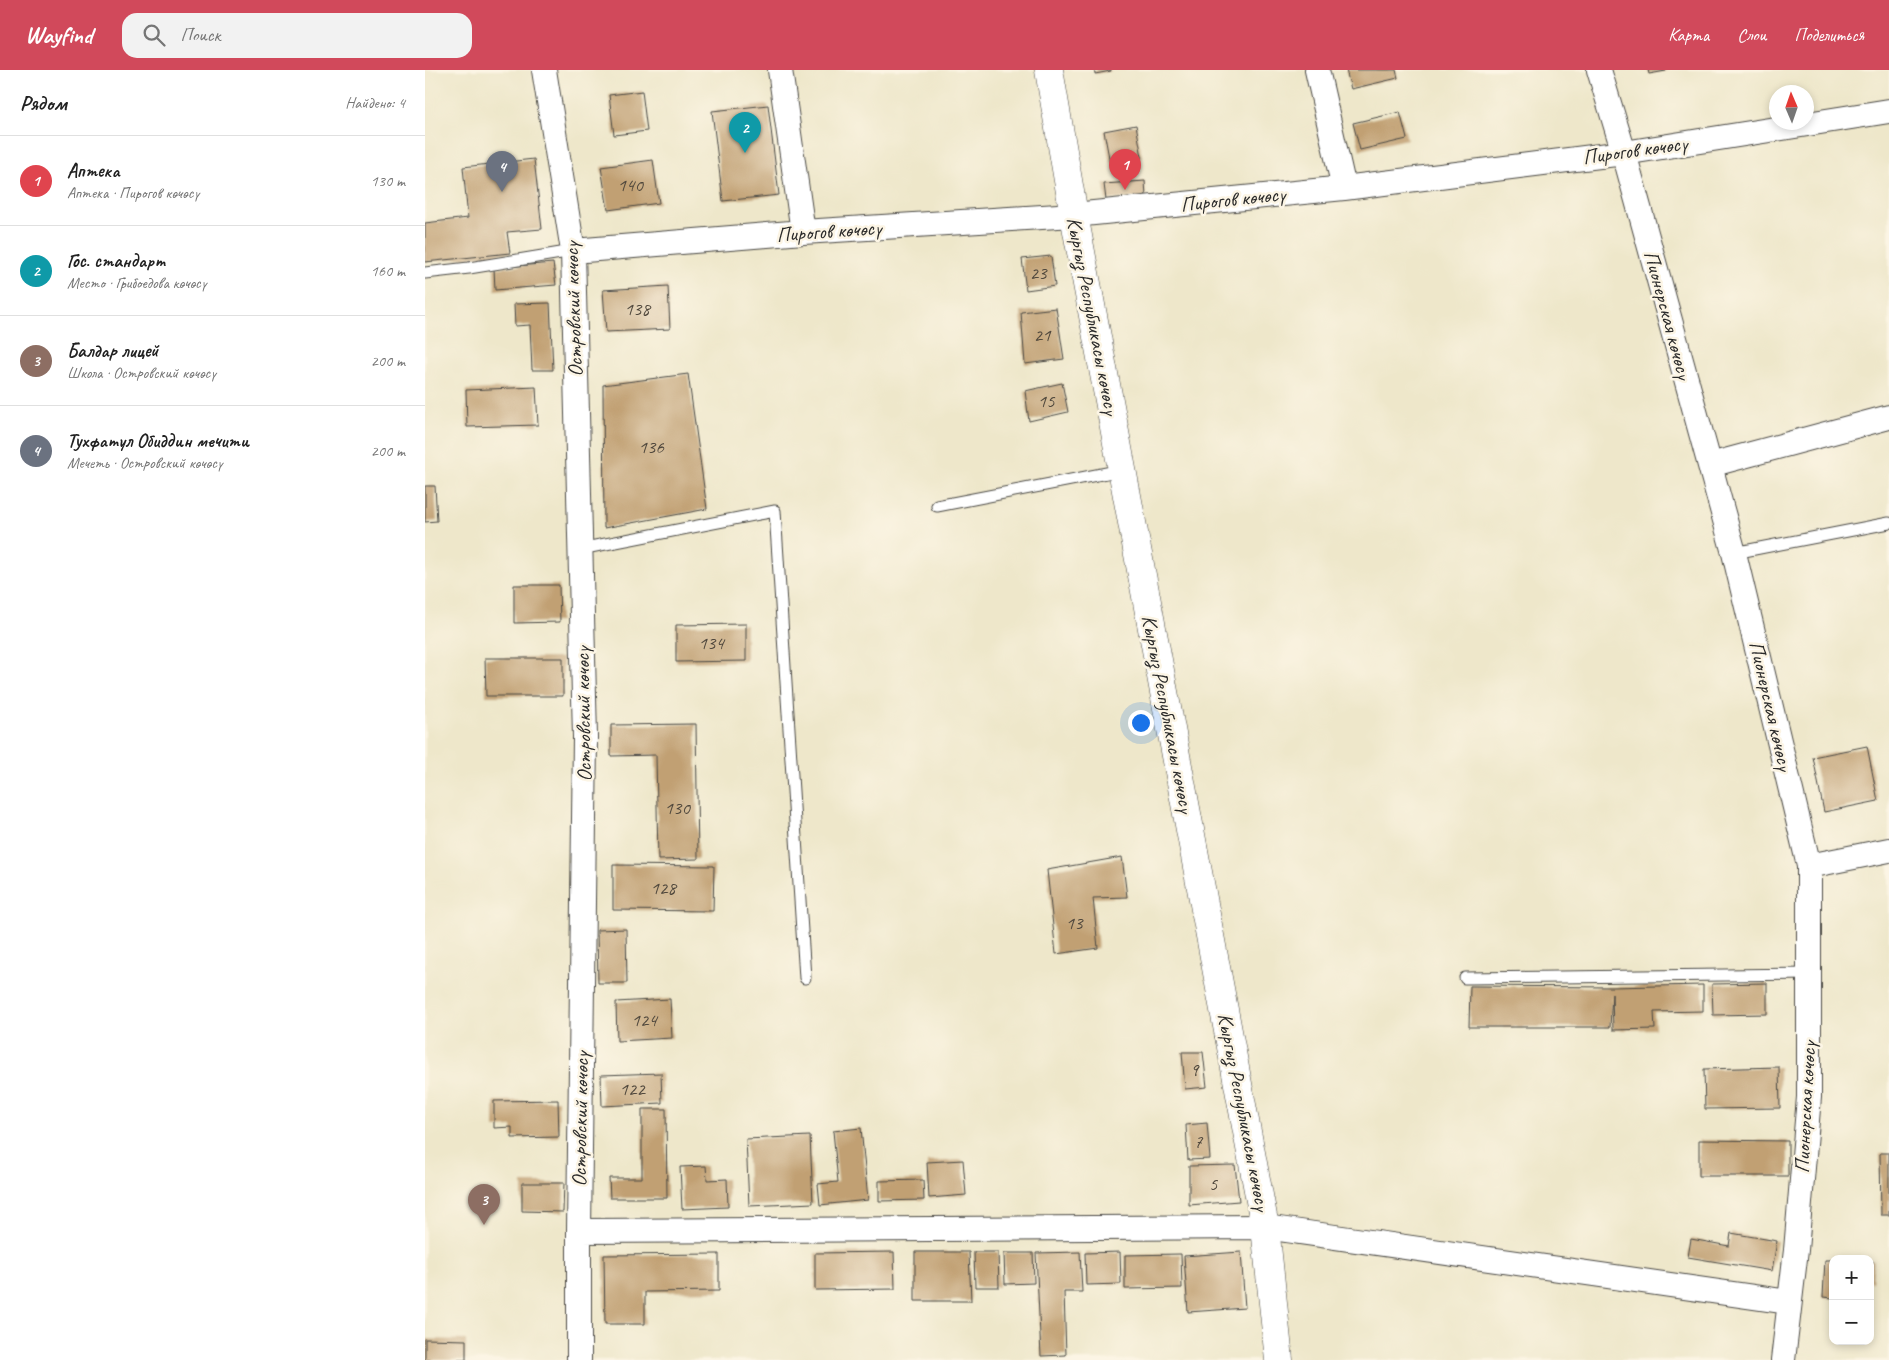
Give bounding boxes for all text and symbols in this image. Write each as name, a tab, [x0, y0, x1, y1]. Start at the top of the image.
search box	[122, 13, 472, 58]
text: Wayfind	[25, 20, 92, 50]
icon: search	[140, 21, 168, 49]
text: Поиск	[180, 23, 220, 47]
text: Карта	[1668, 24, 1709, 46]
text: Слои	[1737, 24, 1766, 46]
text: Поделиться	[1794, 24, 1864, 46]
north arrow	[1769, 85, 1814, 130]
text: Рядом	[20, 90, 67, 116]
text: Найдено: 4	[345, 93, 405, 113]
pin: 2	[729, 112, 761, 153]
street label: Пирогов көчөсү	[1581, 129, 1691, 170]
pin: 1	[1109, 149, 1141, 190]
pin: 4	[486, 151, 518, 192]
text: Аптека	[67, 159, 120, 183]
text: 1	[32, 171, 40, 191]
text: 130 m	[371, 171, 405, 191]
house number: 140	[617, 173, 644, 197]
street label: Пирогов көчөсү	[1179, 180, 1289, 217]
text: Аптека · Пирогов көчөсү	[67, 183, 199, 203]
street label: Пирогов көчөсү	[776, 214, 885, 248]
street label: Кыргыз Республикасы көчөсү	[1060, 215, 1125, 420]
street label: Островский көчөсү	[558, 239, 588, 377]
street label: Пионерская көчөсү	[1638, 248, 1698, 384]
text: Гос. стандарт	[67, 249, 166, 273]
text: 2	[32, 261, 40, 281]
text: 160 m	[371, 261, 405, 281]
house number: 23	[1029, 261, 1048, 285]
text: Место · Грибоедова көчөсү	[67, 273, 207, 293]
house number: 138	[624, 297, 652, 321]
house number: 21	[1033, 323, 1052, 347]
text: Балдар лицей	[67, 339, 158, 363]
text: 3	[32, 351, 40, 371]
text: 200 m	[371, 351, 405, 371]
text: Школа · Островский көчөсү	[67, 363, 216, 383]
house number: 15	[1037, 389, 1056, 413]
text: Тухфатул Обиддин мечити	[67, 429, 249, 453]
house number: 136	[638, 435, 665, 459]
text: 4	[32, 441, 40, 461]
text: 200 m	[371, 441, 405, 461]
text: Мечеть · Островский көчөсү	[67, 453, 223, 473]
street label: Кыргыз Республикасы көчөсү	[1135, 613, 1200, 818]
house number: 134	[698, 631, 726, 655]
street label: Пионерская көчөсү	[1743, 639, 1799, 776]
street label: Островский көчөсү	[569, 644, 597, 782]
your location	[1128, 710, 1154, 736]
house number: 130	[664, 796, 691, 820]
house number: 128	[650, 876, 678, 900]
house number: 13	[1065, 911, 1084, 935]
house number: 124	[631, 1008, 659, 1032]
street label: Кыргыз Республикасы көчөсү	[1211, 1011, 1276, 1216]
street label: Пионерская көчөсү	[1789, 1038, 1822, 1174]
street label: Островский көчөсү	[566, 1049, 594, 1187]
house number: 9	[1190, 1058, 1200, 1082]
house number: 122	[619, 1077, 646, 1101]
house number: 7	[1194, 1130, 1204, 1154]
house number: 5	[1209, 1172, 1219, 1196]
pin: 3	[468, 1184, 500, 1225]
map controls	[1829, 1255, 1874, 1345]
button: +	[1829, 1255, 1874, 1300]
button: −	[1829, 1300, 1874, 1345]

